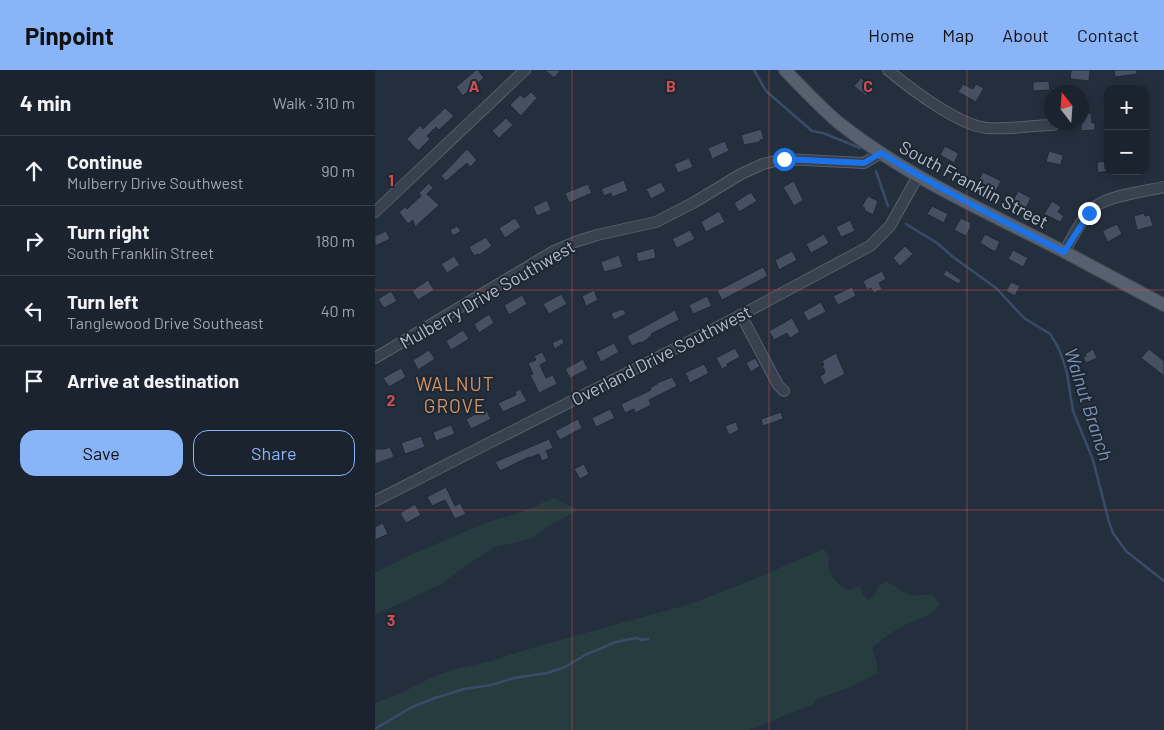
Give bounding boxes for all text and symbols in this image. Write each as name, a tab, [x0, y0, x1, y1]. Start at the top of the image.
text: Pinpoint	[25, 21, 114, 50]
text: Home	[868, 24, 914, 46]
text: Map	[942, 24, 974, 46]
text: About	[1002, 24, 1049, 46]
text: Contact	[1077, 24, 1139, 46]
text: A	[469, 76, 480, 95]
text: B	[666, 76, 676, 95]
text: C	[863, 76, 873, 95]
north arrow	[1044, 85, 1089, 130]
map controls	[1104, 85, 1149, 175]
button: +	[1104, 85, 1149, 130]
text: 4 min	[20, 90, 71, 115]
text: Walk · 310 m	[273, 93, 355, 112]
button: −	[1104, 130, 1149, 175]
street label: South Franklin Street	[896, 135, 1052, 233]
route start	[773, 148, 796, 171]
text: Continue	[67, 150, 143, 173]
icon: ahead	[20, 157, 48, 185]
text: 90 m	[321, 161, 355, 180]
text: 1	[388, 170, 394, 189]
text: Mulberry Drive Southwest	[67, 173, 243, 192]
route end	[1078, 202, 1101, 225]
text: Turn right	[67, 220, 149, 243]
icon: right	[20, 227, 48, 255]
text: 180 m	[316, 231, 355, 250]
street label: Mulberry Drive Southwest	[396, 235, 578, 353]
text: South Franklin Street	[67, 243, 214, 262]
text: Turn left	[67, 290, 138, 313]
icon: left	[20, 297, 48, 325]
street label: Overland Drive Southwest	[567, 300, 755, 410]
text: 40 m	[321, 301, 355, 320]
text: Tanglewood Drive Southeast	[67, 313, 264, 332]
water label: Walnut Branch	[1060, 345, 1118, 463]
icon: arrive	[20, 367, 48, 395]
text: Arrive at destination	[67, 369, 239, 392]
district label: WALNUT GROVE	[415, 372, 495, 417]
text: 2	[387, 390, 396, 409]
button: Save	[20, 430, 183, 476]
button: Share	[193, 430, 355, 476]
text: 3	[387, 610, 395, 629]

